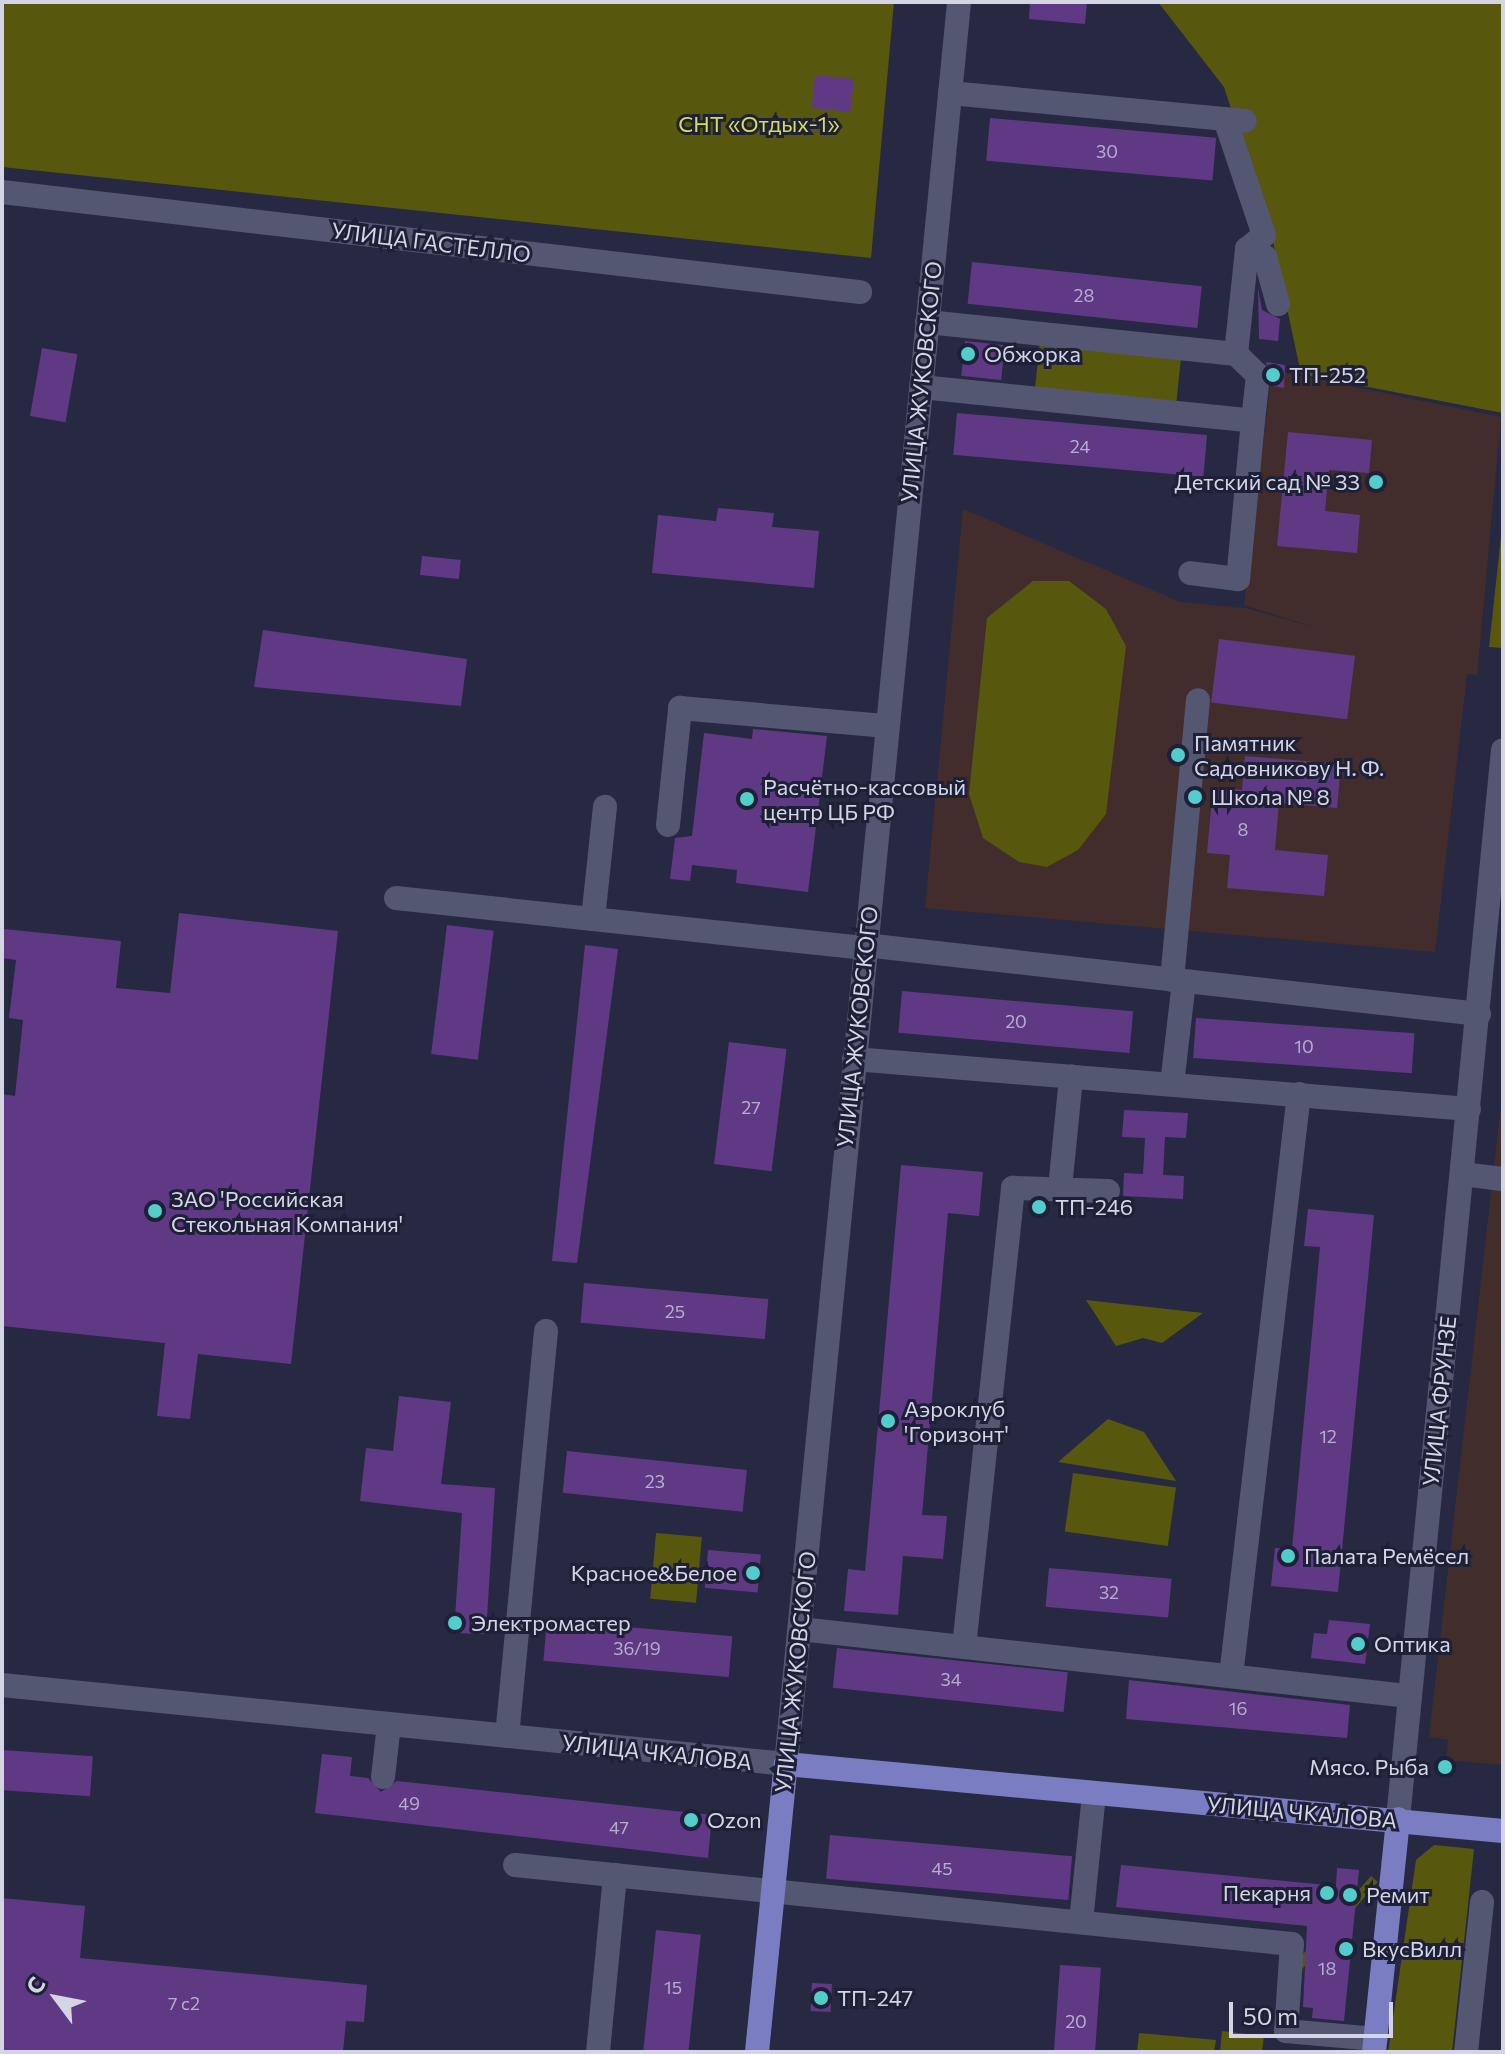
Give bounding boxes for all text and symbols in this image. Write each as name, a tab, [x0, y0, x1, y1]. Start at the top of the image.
park label: СНТ «Отдых-1»	[678, 111, 840, 137]
house number: 30	[1096, 140, 1118, 162]
street label: УЛИЦА ГАСТЕЛЛО	[330, 217, 532, 267]
street label: УЛИЦА ЖУКОВСКОГО	[895, 260, 947, 504]
house number: 28	[1074, 284, 1094, 306]
place label: Обжорка	[984, 341, 1081, 367]
marker: Обжорка	[959, 345, 977, 363]
place label: ТП-252	[1289, 362, 1366, 388]
marker: ТП-252	[1264, 366, 1282, 384]
house number: 24	[1070, 435, 1090, 457]
place label: Детский сад № 33	[1174, 469, 1360, 495]
marker: Детский сад № 33	[1367, 473, 1385, 491]
place label: Памятник Садовникову Н. Ф.	[1194, 729, 1384, 780]
marker: Памятник Садовникову Н. Ф.	[1169, 746, 1187, 764]
place label: Расчётно-кассовый центр ЦБ РФ	[763, 773, 966, 824]
place label: Школа № 8	[1211, 784, 1330, 810]
marker: Школа № 8	[1186, 788, 1204, 806]
marker: Расчётно-кассовый центр ЦБ РФ	[738, 790, 756, 808]
house number: 8	[1238, 818, 1248, 840]
street label: УЛИЦА ЖУКОВСКОГО	[831, 905, 883, 1149]
house number: 20	[1005, 1010, 1027, 1032]
house number: 10	[1294, 1035, 1314, 1057]
house number: 27	[741, 1096, 761, 1118]
place label: ЗАО 'Российская Стекольная Компания'	[171, 1185, 403, 1236]
place label: ТП-246	[1055, 1194, 1133, 1220]
marker: ТП-246	[1030, 1198, 1048, 1216]
marker: ЗАО 'Российская Стекольная Компания'	[146, 1202, 164, 1220]
house number: 25	[665, 1300, 685, 1322]
street label: УЛИЦА ФРУНЗЕ	[1417, 1314, 1461, 1488]
place label: Аэроклуб 'Горизонт'	[904, 1395, 1009, 1446]
marker: Аэроклуб 'Горизонт'	[879, 1412, 897, 1430]
house number: 12	[1319, 1425, 1337, 1447]
house number: 23	[645, 1470, 665, 1492]
place label: Палата Ремёсел	[1304, 1543, 1469, 1569]
marker: Палата Ремёсел	[1279, 1547, 1297, 1565]
street label: УЛИЦА ЖУКОВСКОГО	[769, 1550, 821, 1794]
place label: Красное&Белое	[571, 1560, 737, 1586]
marker: Красное&Белое	[744, 1564, 762, 1582]
house number: 32	[1099, 1581, 1119, 1603]
place label: Электромастер	[471, 1610, 631, 1636]
marker: Электромастер	[446, 1614, 464, 1632]
place label: Оптика	[1374, 1631, 1451, 1657]
marker: Оптика	[1349, 1635, 1367, 1653]
house number: 36/19	[613, 1637, 661, 1659]
house number: 34	[940, 1668, 962, 1690]
house number: 16	[1229, 1697, 1247, 1719]
street label: УЛИЦА ЧКАЛОВА	[561, 1729, 753, 1775]
place label: Мясо. Рыба	[1309, 1754, 1429, 1780]
marker: Мясо. Рыба	[1436, 1758, 1454, 1776]
street label: УЛИЦА ЧКАЛОВА	[1206, 1791, 1398, 1833]
house number: 49	[398, 1792, 420, 1814]
place label: Ozon	[707, 1807, 762, 1833]
marker: Ozon	[682, 1811, 700, 1829]
house number: 47	[609, 1816, 629, 1838]
house number: 45	[931, 1857, 953, 1879]
place label: Пекарня	[1223, 1880, 1311, 1906]
place label: Ремит	[1366, 1882, 1430, 1908]
marker: Пекарня	[1318, 1884, 1336, 1902]
marker: Ремит	[1341, 1886, 1359, 1904]
place label: ВкусВилл	[1362, 1936, 1462, 1962]
marker: ВкусВилл	[1337, 1940, 1355, 1958]
house number: 18	[1318, 1957, 1336, 1979]
north arrow	[16, 1958, 96, 2038]
text: С	[20, 1971, 51, 1999]
house number: 15	[664, 1976, 682, 1998]
place label: ТП-247	[837, 1985, 913, 2011]
scale bar	[1233, 1986, 1397, 2036]
marker: ТП-247	[812, 1989, 830, 2007]
house number: 7 с2	[168, 1992, 200, 2014]
text: 50 m	[1243, 2001, 1298, 2030]
house number: 20	[1065, 2010, 1087, 2032]

